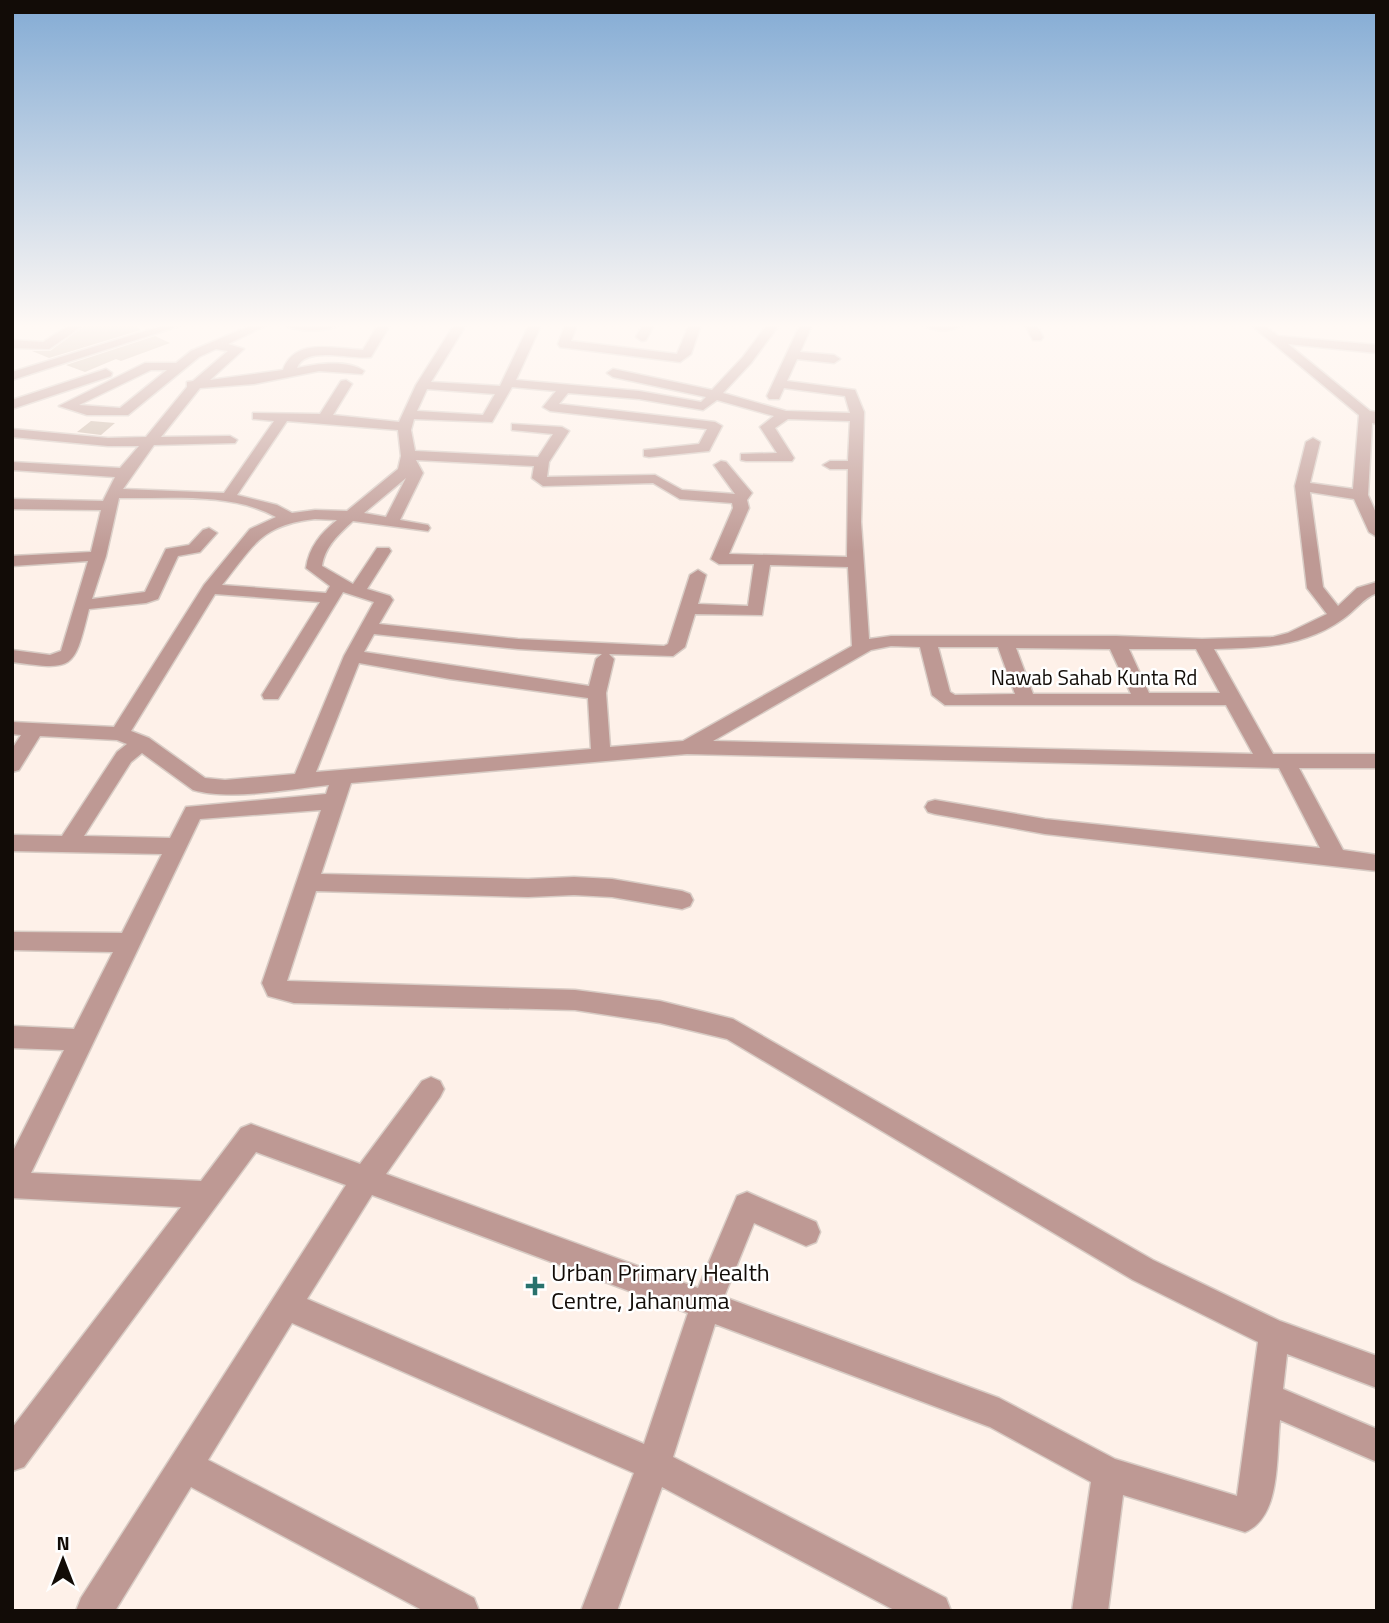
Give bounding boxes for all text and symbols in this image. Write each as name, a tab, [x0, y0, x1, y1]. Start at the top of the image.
street label: Nawab Sahab Kunta Rd	[991, 661, 1197, 693]
place label: Urban Primary Health Centre, Jahanuma	[551, 1254, 770, 1318]
marker: Urban Primary Health Centre, Jahanuma	[525, 1276, 545, 1296]
north arrow	[28, 1525, 98, 1595]
text: N	[56, 1528, 70, 1557]

